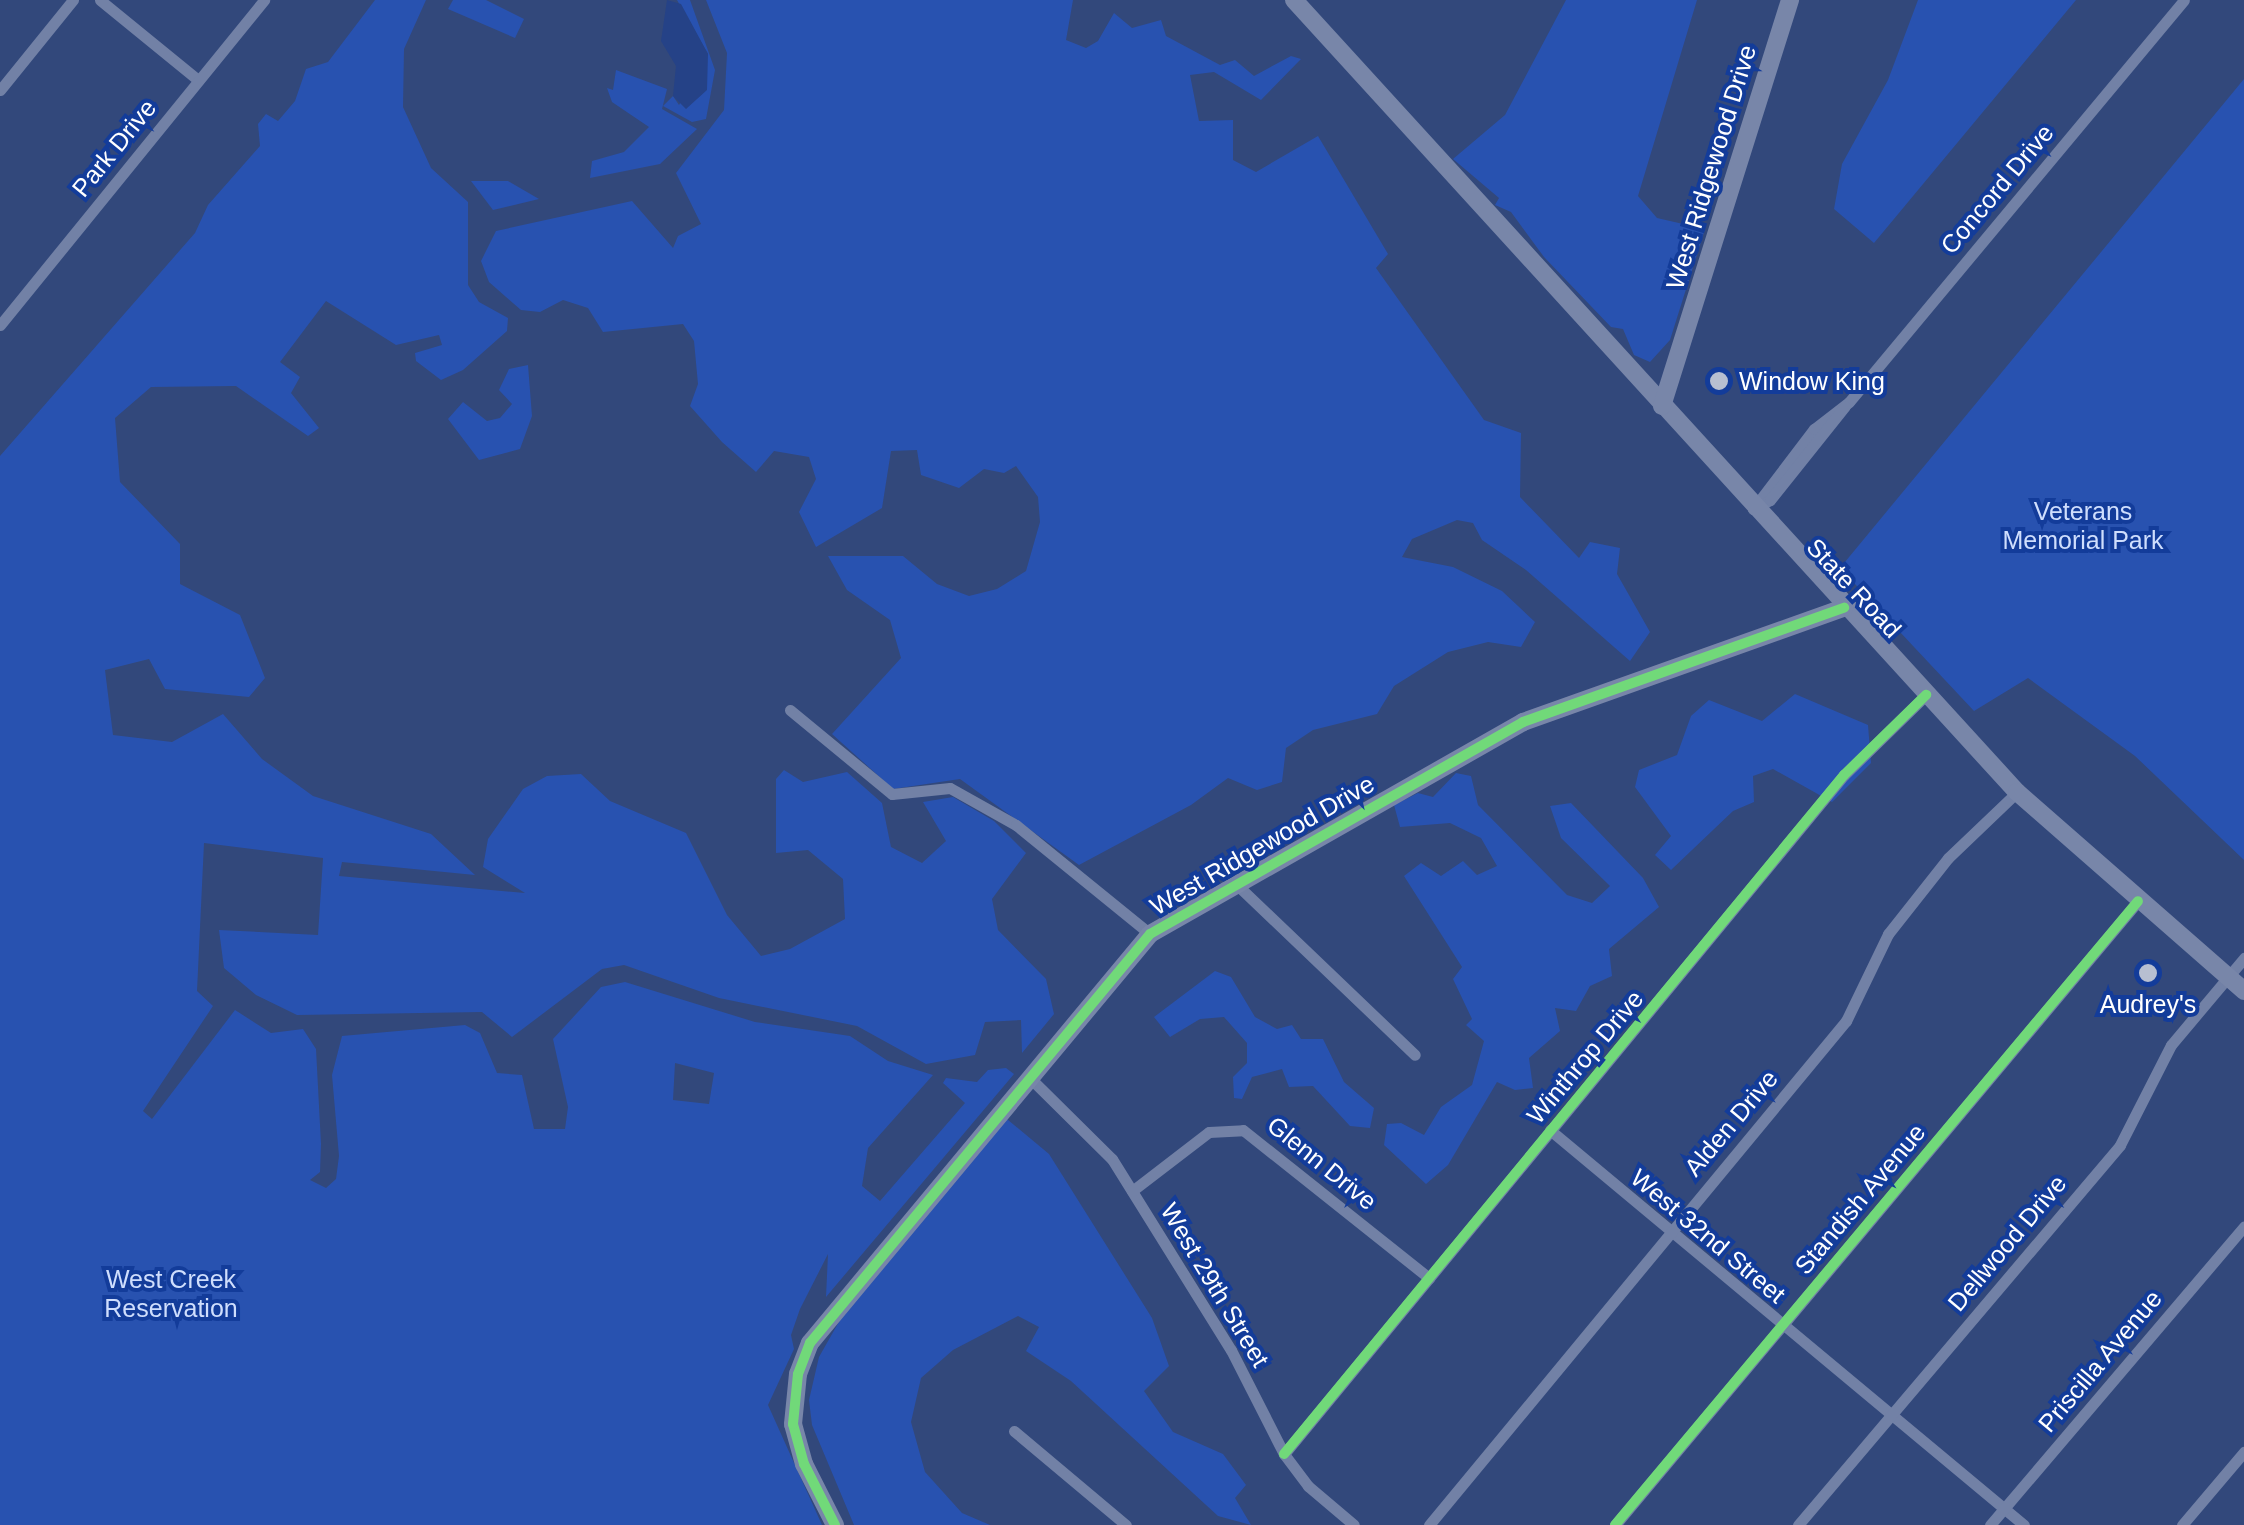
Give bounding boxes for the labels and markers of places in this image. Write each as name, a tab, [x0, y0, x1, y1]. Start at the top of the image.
place label: Window King	[1739, 366, 1885, 396]
marker: Window King	[1708, 370, 1730, 392]
marker: Audrey's	[2137, 962, 2159, 984]
place label: Audrey's	[2100, 989, 2196, 1019]

